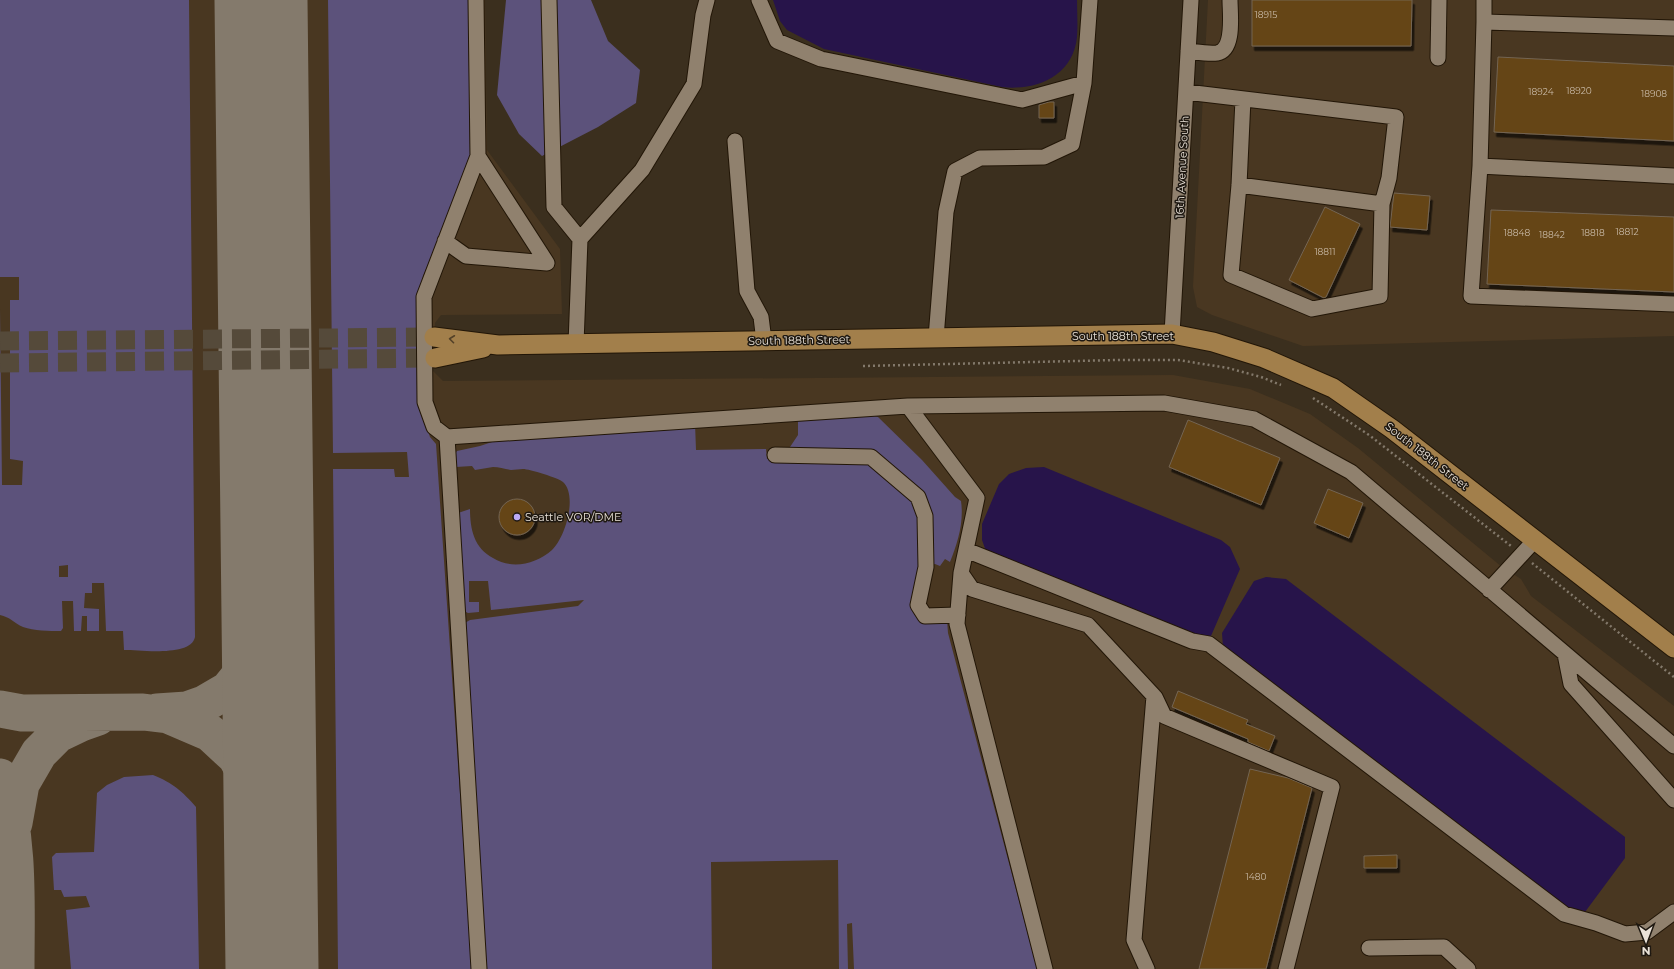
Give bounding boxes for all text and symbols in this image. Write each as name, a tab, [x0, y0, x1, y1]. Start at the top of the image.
house number: 18915	[1255, 9, 1277, 20]
house number: 18920	[1566, 85, 1592, 96]
house number: 18924	[1528, 86, 1554, 97]
house number: 18908	[1641, 88, 1667, 99]
street label: 16th Avenue South	[1172, 115, 1192, 219]
house number: 18812	[1615, 226, 1639, 237]
house number: 18848	[1504, 227, 1531, 238]
house number: 18818	[1581, 227, 1605, 238]
house number: 18842	[1539, 229, 1565, 240]
house number: 18811	[1314, 246, 1336, 257]
street label: South 188th Street	[1072, 329, 1174, 343]
street label: South 188th Street	[748, 332, 851, 348]
one-way arrow	[449, 335, 455, 344]
street label: South 188th Street	[1383, 419, 1472, 493]
place label: Seattle VOR/DME	[525, 510, 621, 524]
marker: Seattle VOR/DME	[512, 512, 522, 522]
house number: 1480	[1246, 871, 1267, 882]
north arrow	[1626, 921, 1666, 961]
text: N	[1642, 944, 1651, 958]

